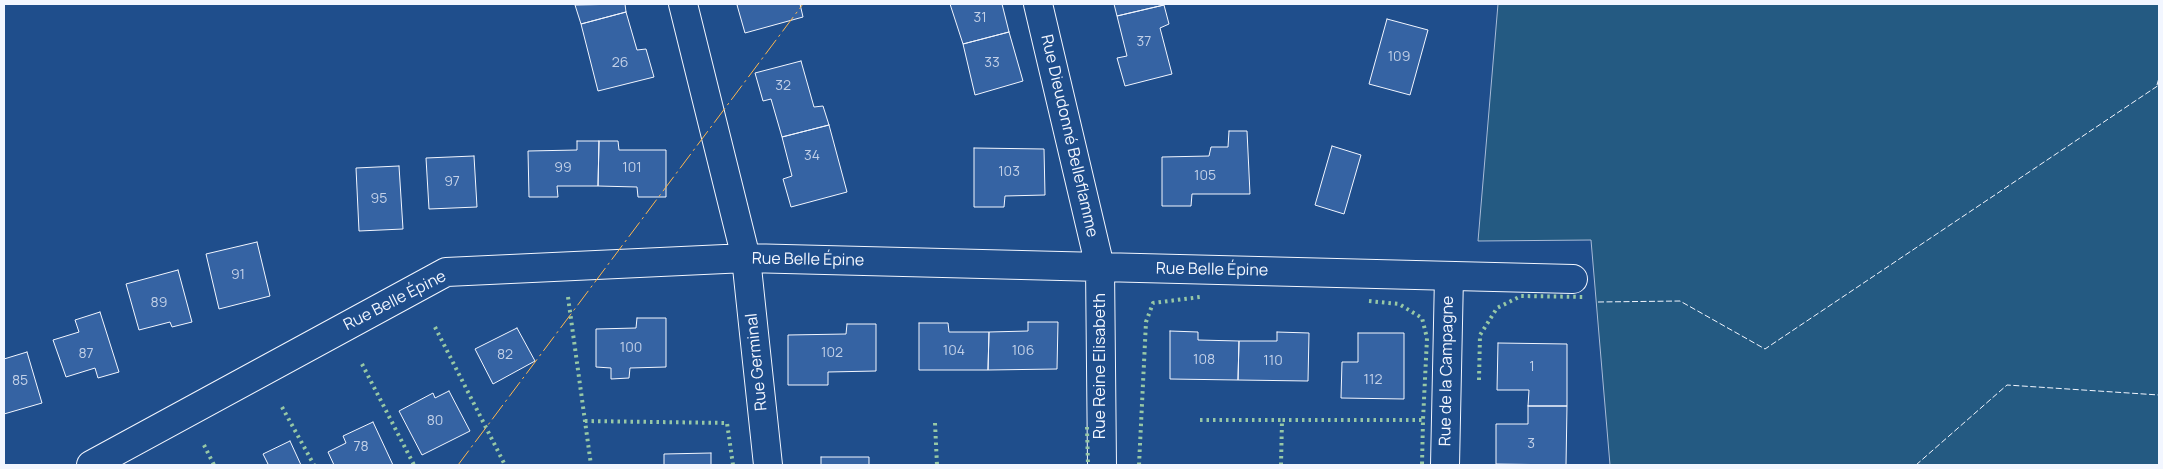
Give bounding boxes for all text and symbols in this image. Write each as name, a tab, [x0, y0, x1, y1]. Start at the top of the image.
house number: 31	[973, 10, 987, 26]
street label: Rue Dieudonné Belleflamme	[1036, 33, 1102, 239]
house number: 37	[1137, 34, 1151, 50]
house number: 109	[1388, 49, 1410, 65]
house number: 26	[612, 55, 628, 71]
house number: 33	[984, 55, 1000, 71]
house number: 32	[775, 78, 791, 94]
house number: 34	[804, 148, 820, 164]
house number: 99	[554, 160, 572, 176]
house number: 101	[622, 160, 642, 176]
house number: 103	[998, 164, 1020, 180]
house number: 105	[1194, 168, 1216, 184]
house number: 97	[444, 174, 460, 190]
house number: 95	[371, 191, 387, 207]
street label: Rue Belle Épine	[752, 249, 864, 271]
street label: Rue Belle Épine	[1156, 259, 1268, 281]
house number: 91	[231, 267, 245, 283]
street label: Rue Belle Épine	[341, 267, 449, 335]
street label: Rue Reine Elisabeth	[1091, 293, 1111, 439]
house number: 89	[151, 295, 167, 311]
street label: Rue de la Campagne	[1436, 296, 1458, 446]
street label: Rue Germinal	[742, 312, 772, 412]
house number: 100	[620, 340, 642, 356]
house number: 104	[943, 343, 965, 359]
house number: 106	[1012, 343, 1034, 359]
house number: 102	[821, 345, 843, 361]
house number: 87	[78, 346, 94, 362]
house number: 82	[497, 347, 513, 363]
house number: 108	[1193, 352, 1215, 368]
house number: 110	[1263, 353, 1283, 369]
house number: 1	[1529, 359, 1535, 375]
house number: 112	[1364, 372, 1382, 388]
house number: 85	[12, 373, 28, 389]
house number: 80	[427, 413, 443, 429]
house number: 3	[1527, 436, 1535, 452]
house number: 78	[353, 439, 369, 455]

